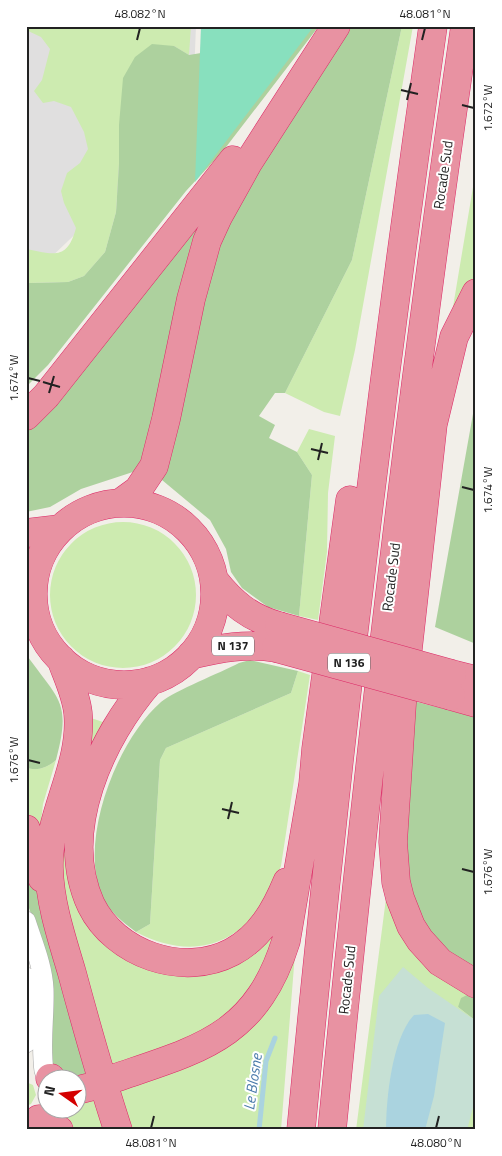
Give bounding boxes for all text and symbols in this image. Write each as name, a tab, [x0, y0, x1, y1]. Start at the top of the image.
text: 48.082°N	[114, 4, 166, 23]
text: 48.081°N	[399, 4, 451, 23]
text: 1.672°W	[478, 84, 497, 131]
street label: Rocade Sud	[427, 139, 458, 211]
text: 1.674°W	[4, 354, 23, 401]
text: 1.674°W	[478, 466, 497, 513]
street label: Rocade Sud	[376, 541, 405, 612]
road number: N 137	[212, 636, 254, 656]
road number: N 136	[328, 654, 370, 672]
text: 1.676°W	[4, 736, 23, 783]
text: 1.676°W	[478, 848, 497, 895]
street label: Rocade Sud	[332, 945, 361, 1015]
water label: Le Blosne	[237, 1051, 268, 1112]
north arrow	[38, 1068, 88, 1118]
text: N	[38, 1083, 60, 1098]
text: 48.081°N	[125, 1133, 177, 1152]
text: 48.080°N	[410, 1133, 462, 1152]

